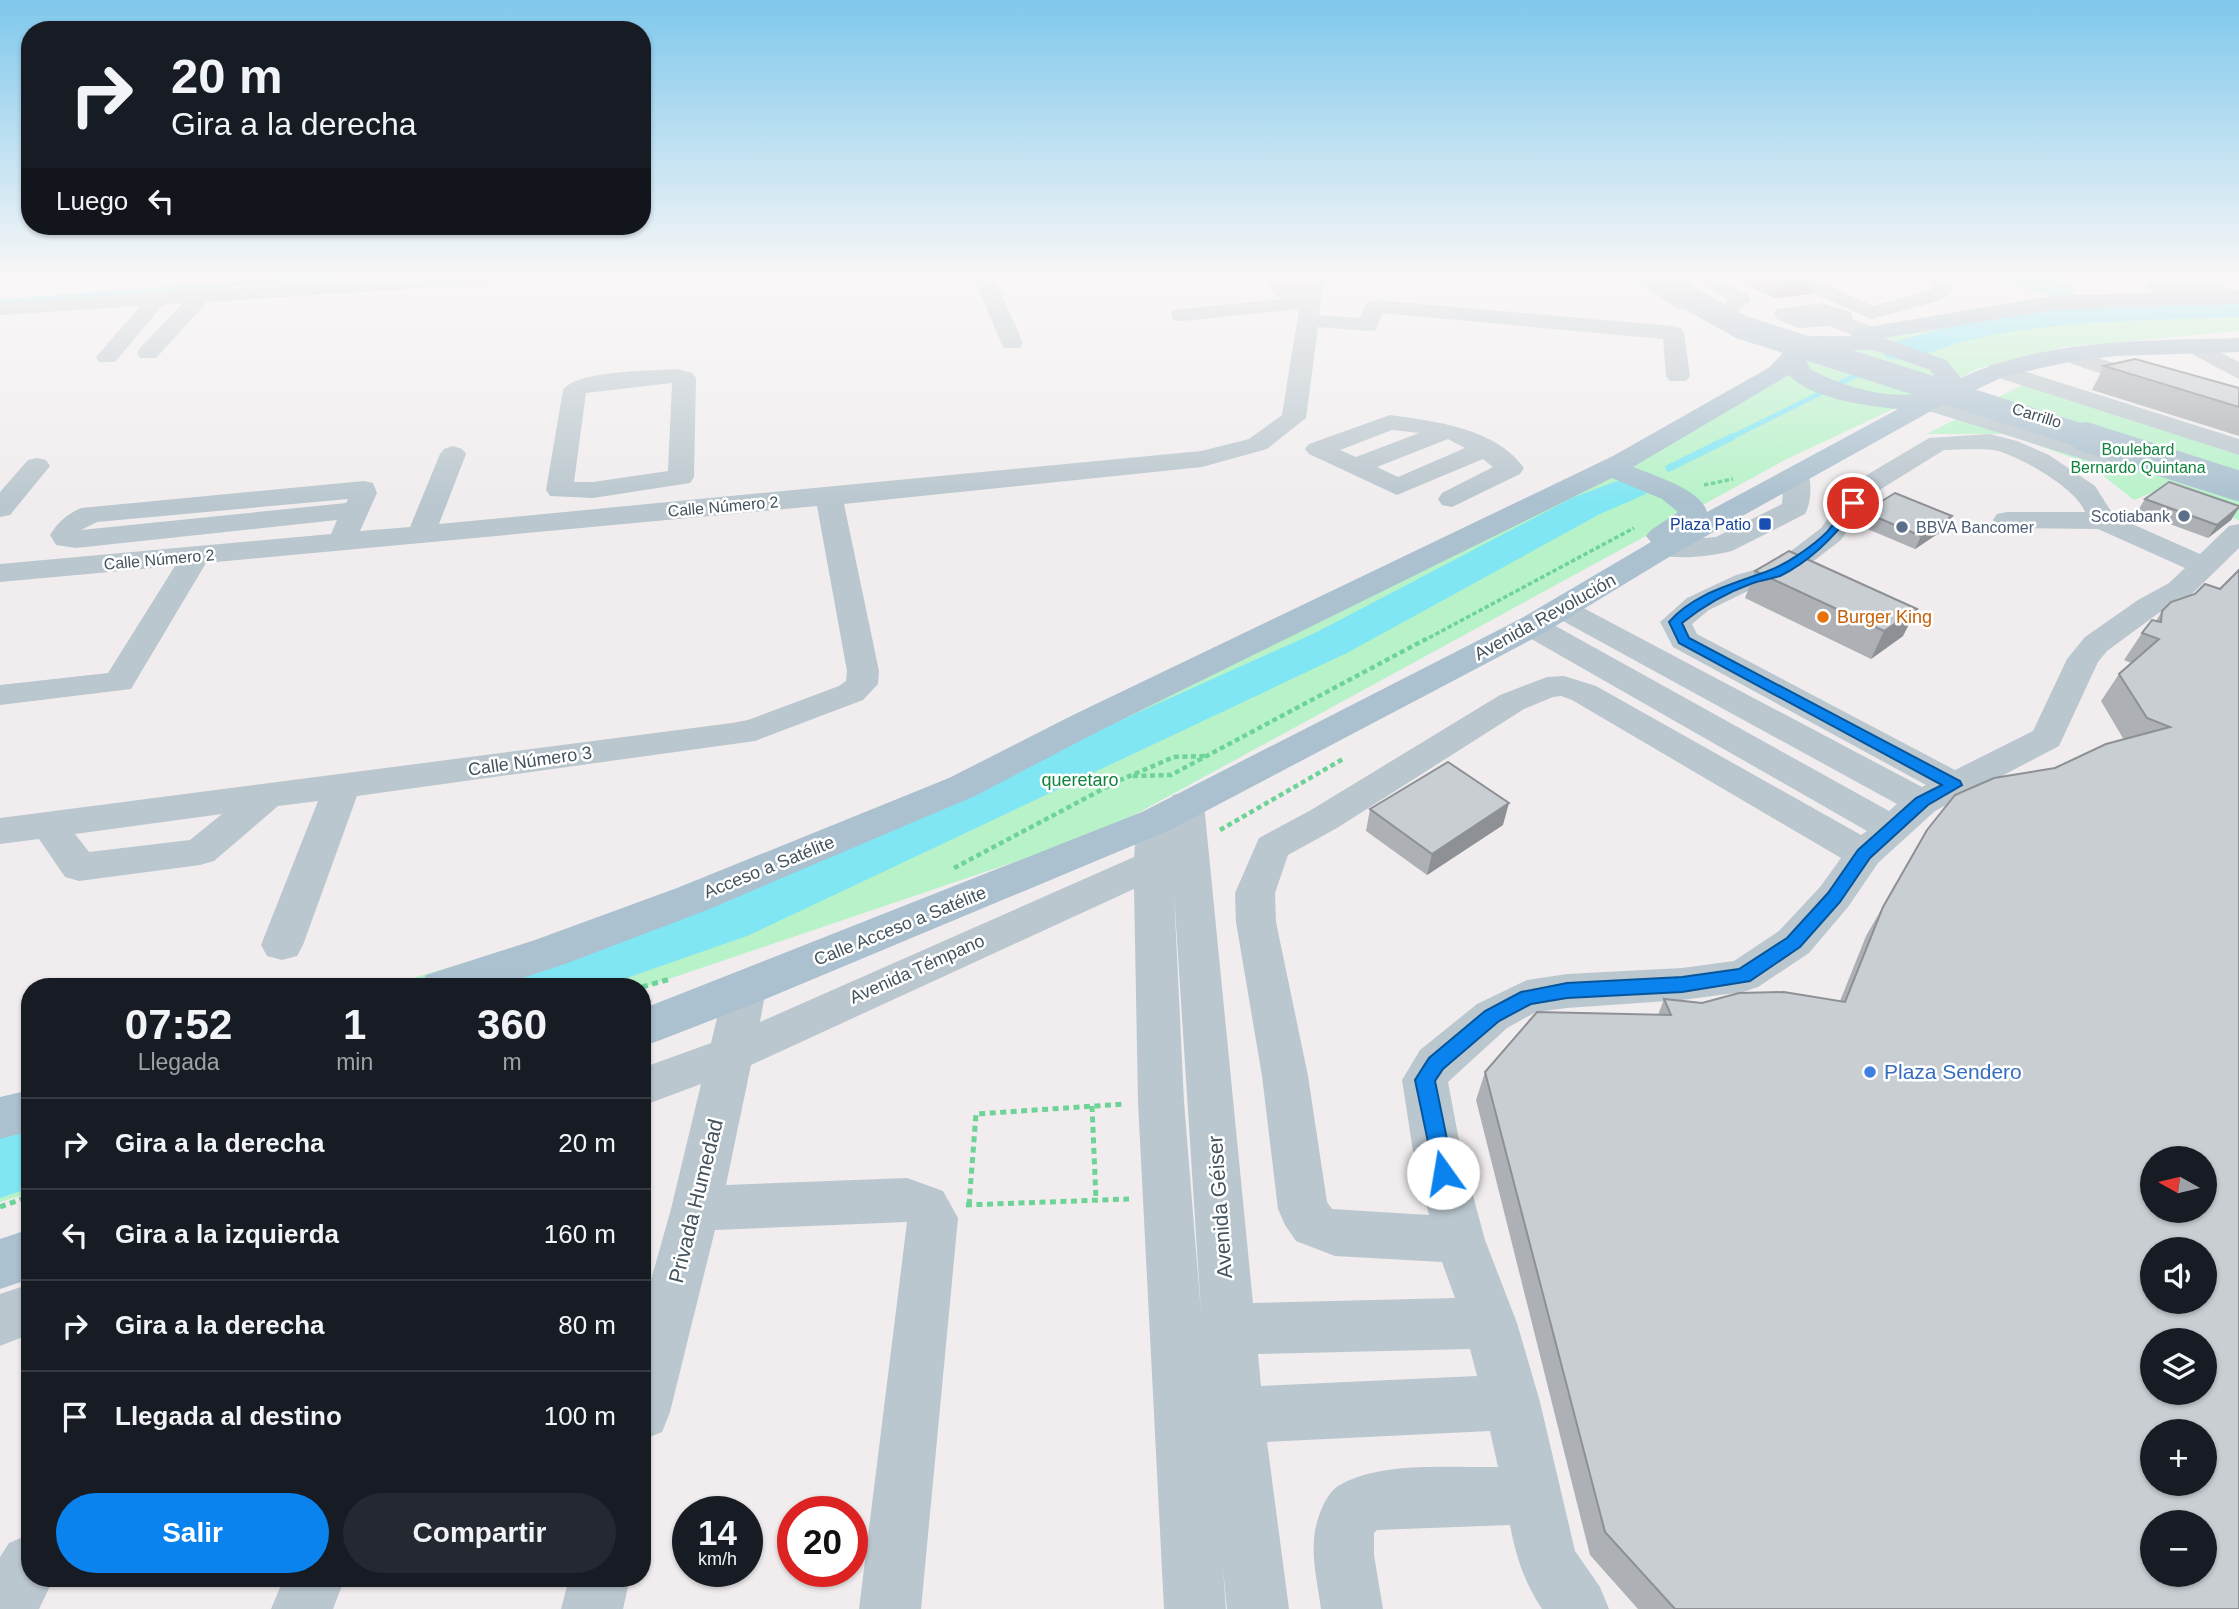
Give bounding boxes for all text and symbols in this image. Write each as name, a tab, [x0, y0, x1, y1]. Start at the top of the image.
icon: right	[56, 49, 147, 140]
text: 20 m	[171, 49, 283, 103]
text: Gira a la derecha	[171, 106, 416, 142]
icon: left	[142, 182, 180, 220]
text: Luego	[56, 186, 128, 216]
street label: Carrillo	[2010, 400, 2064, 431]
park label: Boulebard Bernardo Quintana	[2070, 441, 2206, 476]
pin	[1823, 473, 1883, 533]
icon: arrive	[1834, 484, 1872, 522]
street label: Calle Número 2	[667, 493, 779, 520]
place label: Scotiabank	[2091, 508, 2171, 525]
marker: Scotiabank	[2176, 508, 2192, 524]
place label: Plaza Patio	[1670, 516, 1751, 533]
marker: Plaza Patio	[1757, 516, 1773, 532]
marker: BBVA Bancomer	[1894, 519, 1910, 535]
place label: BBVA Bancomer	[1916, 519, 2035, 536]
street label: Calle Número 2	[103, 546, 215, 573]
street label: Avenida Revolución	[1471, 570, 1619, 664]
place label: Burger King	[1837, 607, 1932, 627]
marker: Burger King	[1815, 609, 1831, 625]
street label: Calle Número 3	[467, 742, 593, 780]
park label: queretaro	[1041, 770, 1119, 790]
street label: Acceso a Satélite	[701, 832, 837, 902]
street label: Calle Acceso a Satélite	[811, 882, 989, 970]
street label: Avenida Témpano	[846, 930, 988, 1008]
text: 07:52	[125, 1001, 232, 1048]
text: 1	[343, 1001, 366, 1048]
text: 360	[477, 1001, 547, 1048]
text: Llegada	[138, 1049, 220, 1075]
text: min	[336, 1049, 373, 1075]
text: m	[503, 1049, 522, 1075]
place label: Plaza Sendero	[1884, 1060, 2022, 1083]
marker: Plaza Sendero	[1862, 1064, 1878, 1080]
street label: Privada Humedad	[664, 1117, 727, 1285]
icon: right	[56, 1125, 94, 1163]
text: Gira a la derecha	[115, 1128, 325, 1158]
text: 20 m	[558, 1128, 616, 1158]
street label: Avenida Géiser	[1203, 1135, 1236, 1279]
position arrow	[1406, 1136, 1480, 1210]
north arrow	[2140, 1146, 2217, 1223]
map controls	[2140, 1146, 2217, 1587]
icon: left	[56, 1216, 94, 1254]
text: Gira a la izquierda	[115, 1219, 339, 1249]
text: 160 m	[544, 1219, 616, 1249]
button: sound	[2140, 1237, 2217, 1314]
icon: right	[56, 1307, 94, 1345]
text: Gira a la derecha	[115, 1310, 325, 1340]
text: 80 m	[558, 1310, 616, 1340]
button: layers	[2140, 1328, 2217, 1405]
icon: arrive	[56, 1398, 94, 1436]
text: Llegada al destino	[115, 1401, 342, 1431]
text: 100 m	[544, 1401, 616, 1431]
button: +	[2140, 1419, 2217, 1496]
button: Salir	[56, 1493, 329, 1573]
button: Compartir	[343, 1493, 616, 1573]
speed limit sign: 20	[777, 1496, 868, 1587]
button: −	[2140, 1510, 2217, 1587]
text: 14	[698, 1513, 737, 1552]
text: km/h	[698, 1549, 737, 1569]

